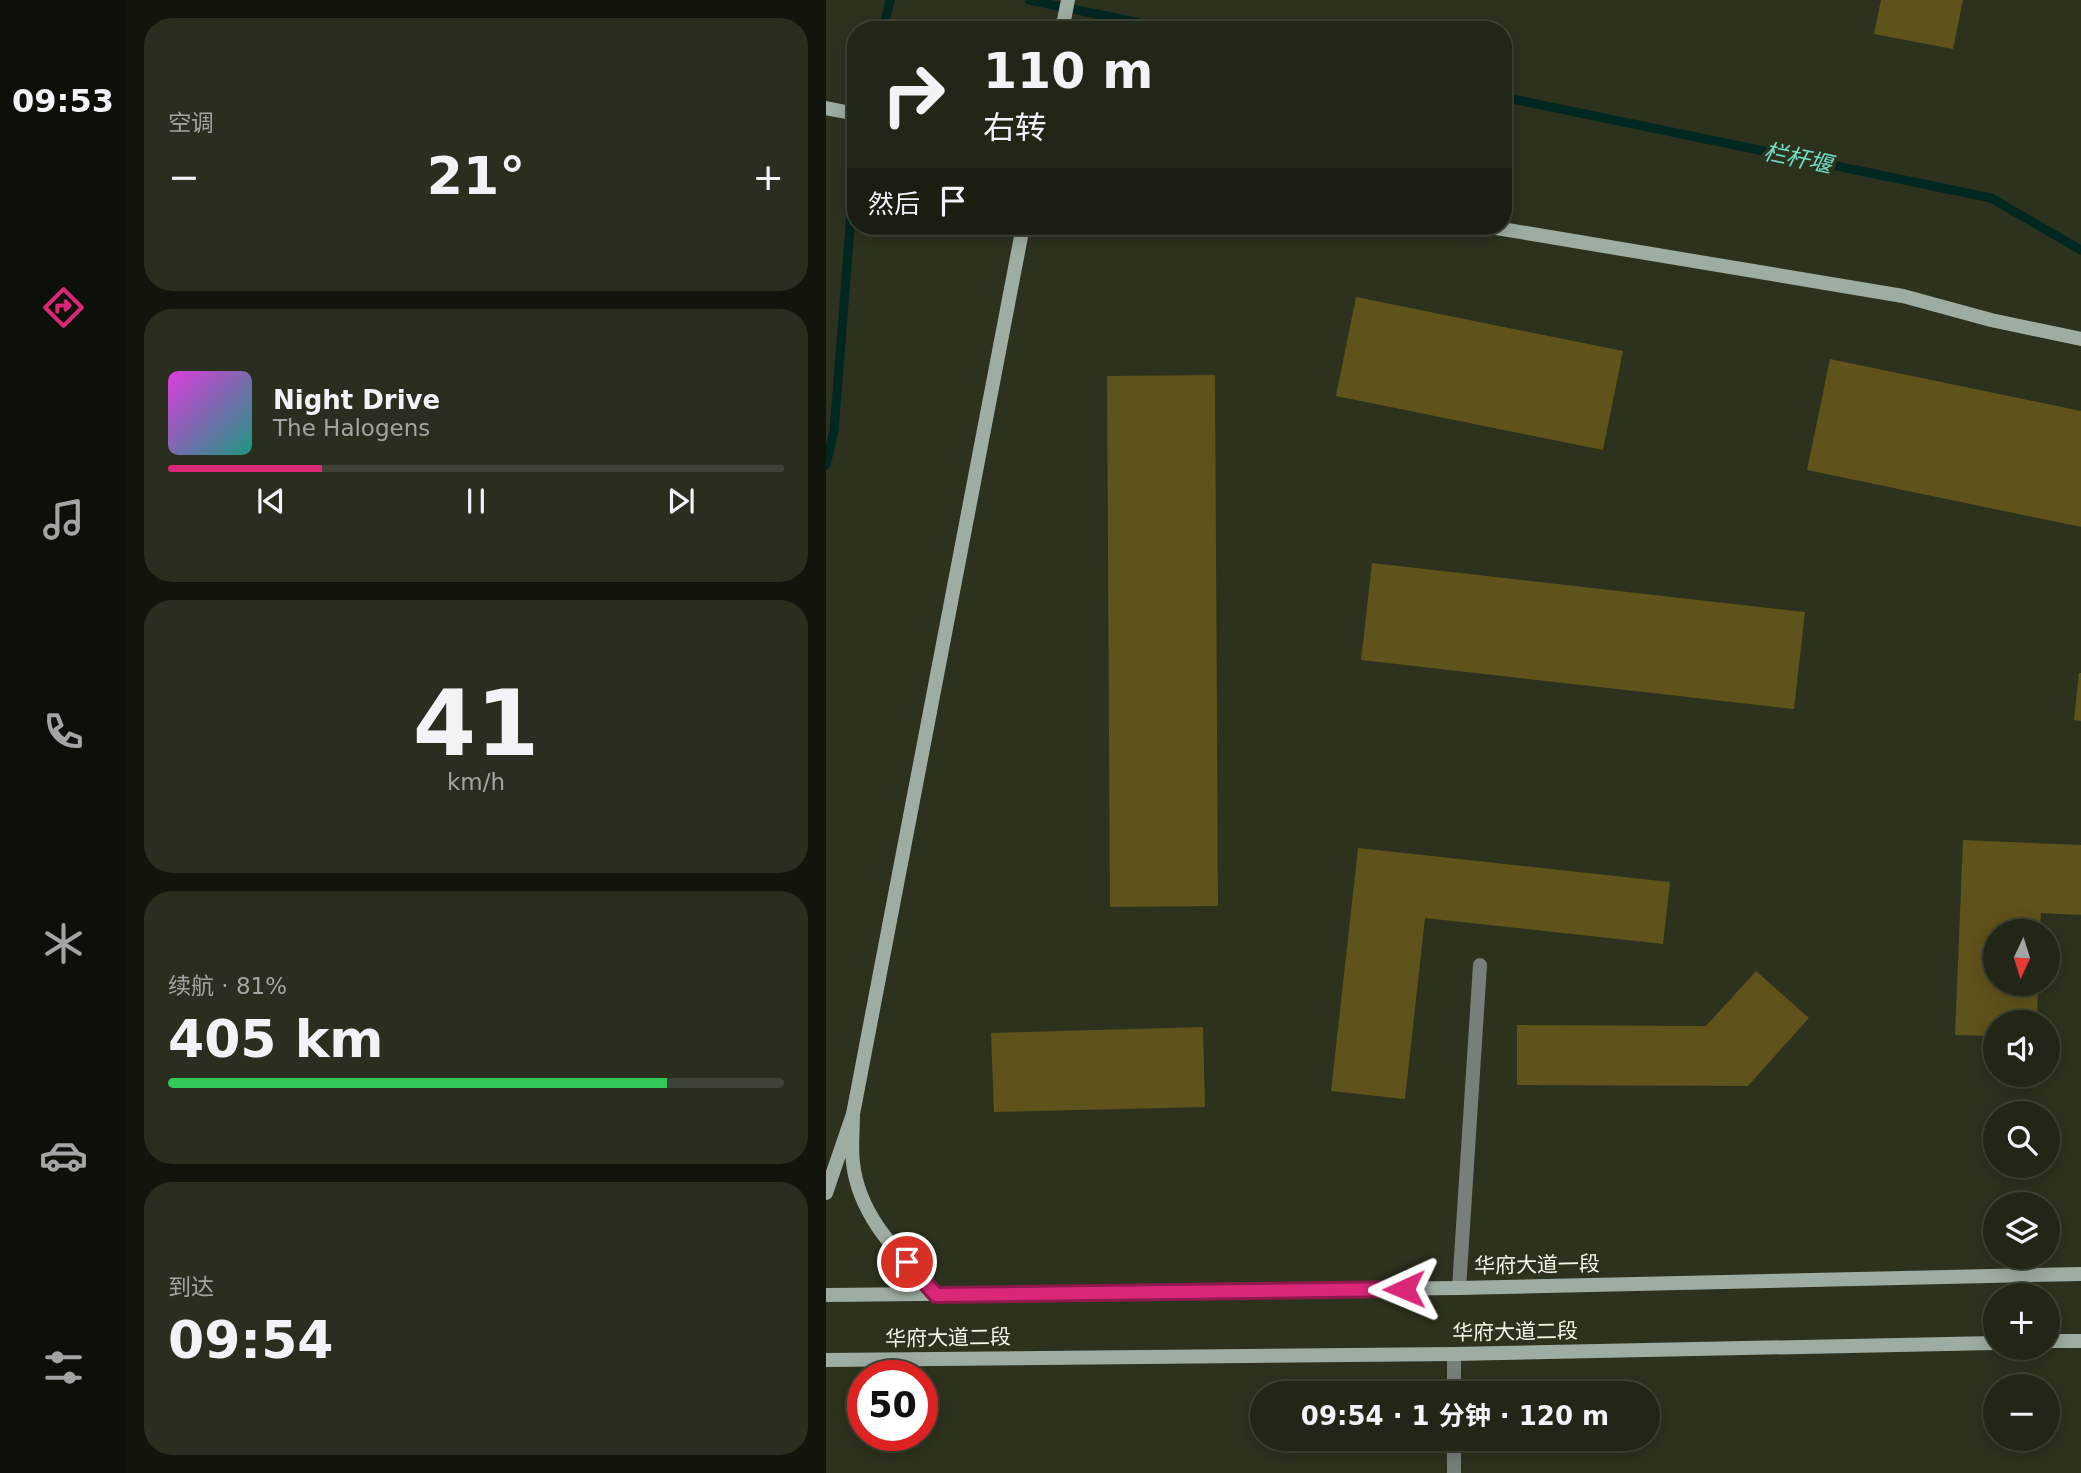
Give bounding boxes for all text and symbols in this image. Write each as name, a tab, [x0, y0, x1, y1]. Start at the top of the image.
text: 110 m	[983, 43, 1153, 100]
icon: right	[868, 49, 959, 140]
text: 09:53	[12, 82, 114, 120]
text: 右转	[983, 109, 1047, 147]
text: 空调	[168, 110, 214, 136]
water label: 栏杆堰	[1762, 138, 1838, 179]
text: 21°	[427, 146, 525, 206]
text: −	[168, 155, 200, 199]
text: +	[752, 155, 784, 199]
icon: arrive	[934, 182, 972, 220]
text: 然后	[868, 189, 920, 219]
icon: directions	[39, 283, 88, 332]
text: Night Drive	[273, 385, 440, 415]
text: The Halogens	[273, 415, 430, 441]
icon: previous	[252, 482, 290, 520]
icon: pause	[457, 482, 495, 520]
icon: next	[662, 482, 700, 520]
icon: music	[39, 495, 88, 544]
text: 41	[413, 671, 539, 776]
icon: phone	[39, 707, 88, 756]
text: km/h	[447, 769, 505, 795]
icon: climate	[39, 919, 88, 968]
north arrow	[1983, 919, 2060, 996]
map controls	[1983, 919, 2060, 1451]
text: 续航 · 81%	[168, 973, 287, 999]
text: 405 km	[168, 1009, 383, 1069]
button: sound	[1983, 1010, 2060, 1087]
button: search	[1983, 1101, 2060, 1178]
icon: car	[39, 1131, 88, 1180]
button: layers	[1983, 1192, 2060, 1269]
pin	[877, 1232, 937, 1292]
icon: arrive	[888, 1243, 926, 1281]
position arrow	[1367, 1252, 1441, 1326]
street label: 华府大道一段	[1474, 1252, 1600, 1278]
text: 到达	[168, 1274, 214, 1300]
button: +	[1983, 1283, 2060, 1360]
text: 09:54	[168, 1310, 334, 1370]
street label: 华府大道二段	[1452, 1319, 1578, 1345]
street label: 华府大道二段	[885, 1325, 1011, 1351]
icon: filters	[39, 1343, 88, 1392]
speed limit sign: 50	[847, 1360, 938, 1451]
button: −	[1983, 1374, 2060, 1451]
text: 09:54 · 1 分钟 · 120 m	[1301, 1401, 1609, 1431]

